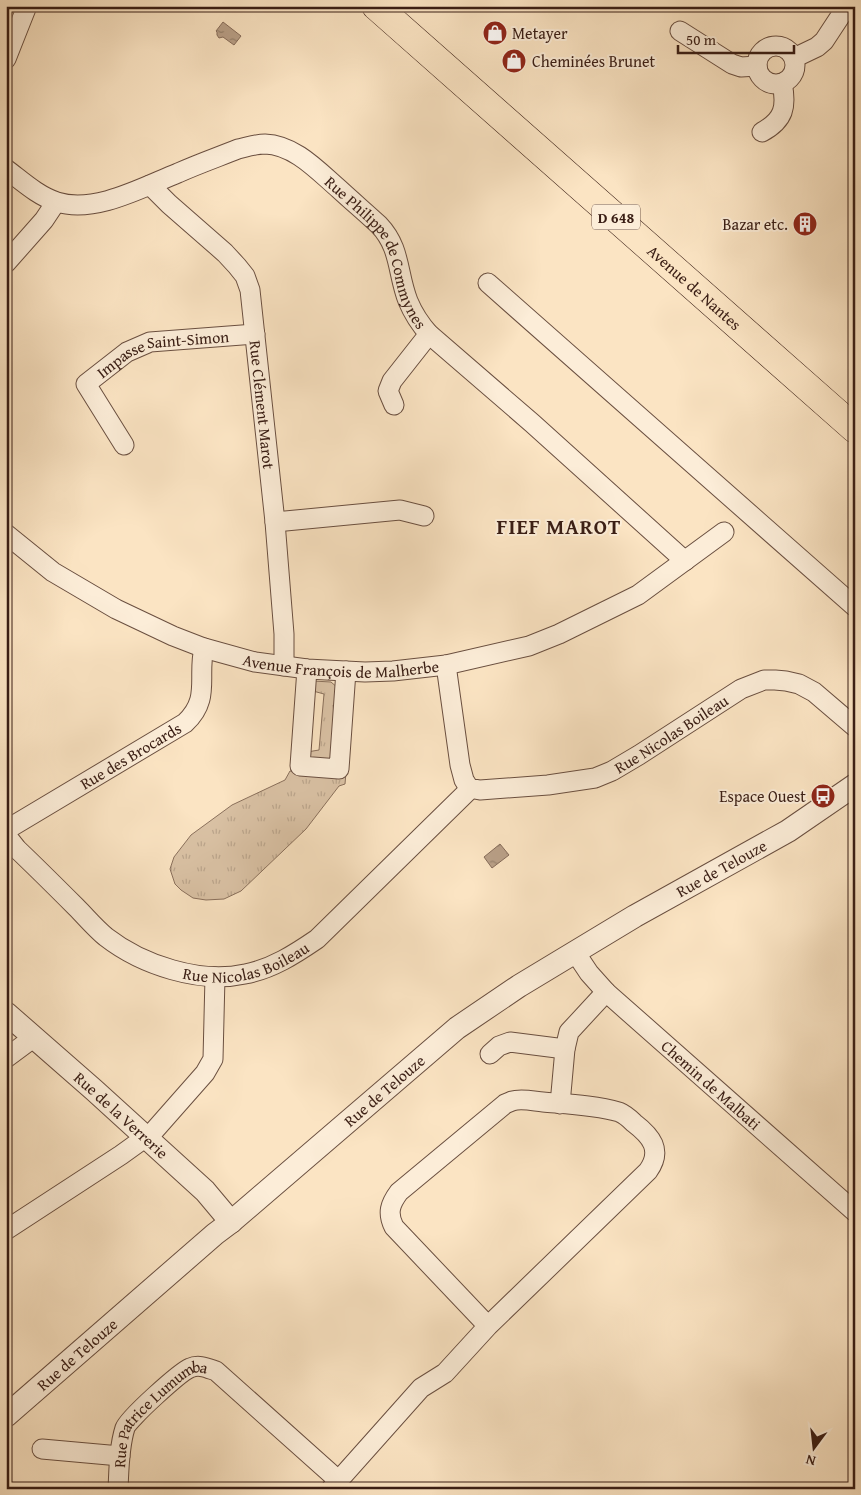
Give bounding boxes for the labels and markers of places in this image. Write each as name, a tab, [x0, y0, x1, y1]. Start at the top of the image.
shop icon: Metayer	[482, 20, 508, 46]
place label: Metayer	[512, 21, 568, 45]
shop icon: Cheminées Brunet	[501, 48, 527, 74]
place label: Cheminées Brunet	[532, 49, 655, 73]
building icon: Bazar etc.	[792, 211, 818, 237]
place label: Bazar etc.	[723, 212, 788, 236]
bus stop icon: Espace Ouest	[810, 783, 836, 809]
place label: Espace Ouest	[719, 784, 806, 808]

